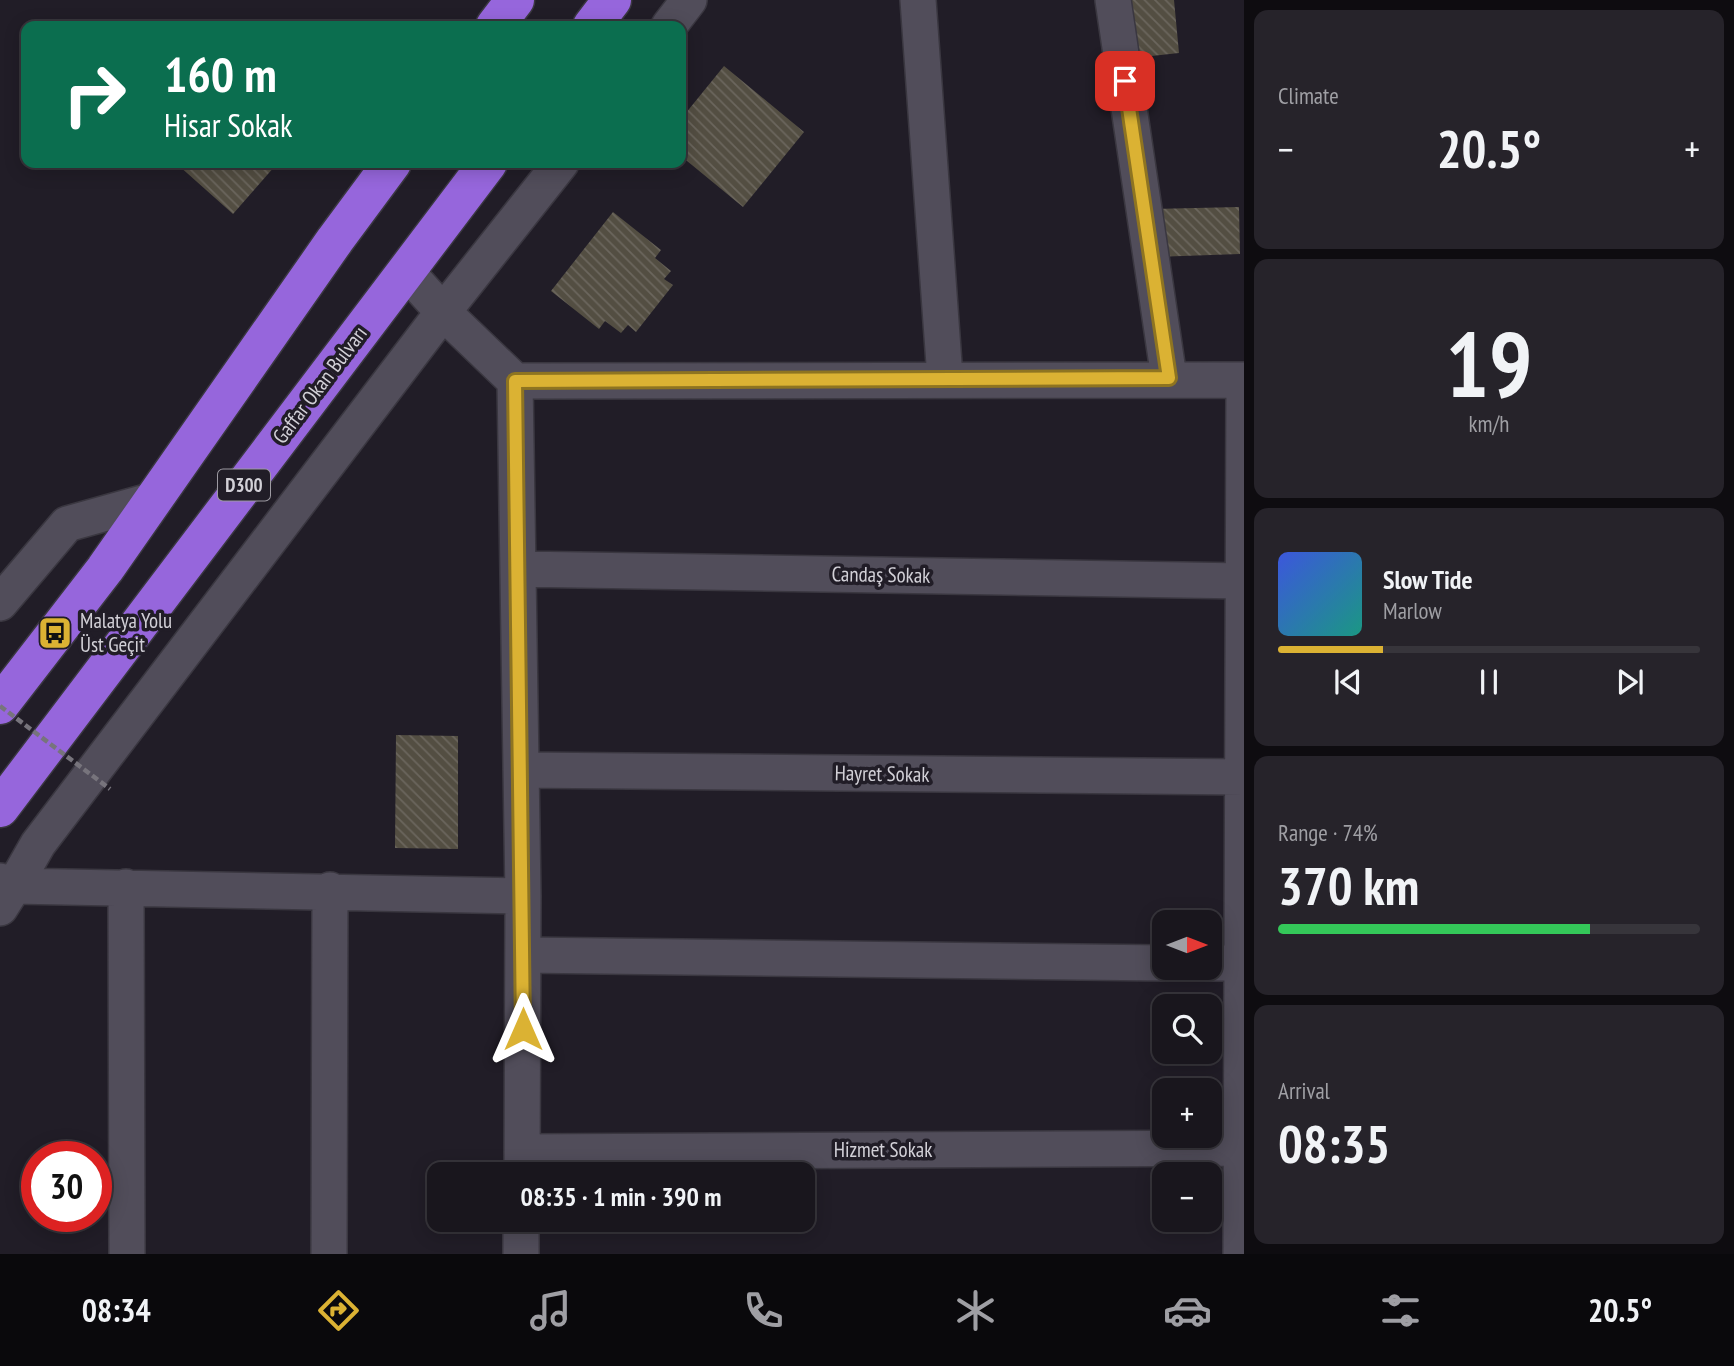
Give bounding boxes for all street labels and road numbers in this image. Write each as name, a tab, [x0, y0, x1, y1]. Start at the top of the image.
street label: Gaffar Okan Bulvarı	[266, 320, 373, 449]
road number: D300	[218, 470, 270, 500]
street label: Candaş Sokak	[831, 560, 931, 589]
street label: Hayret Sokak	[834, 759, 930, 788]
street label: Hizmet Sokak	[834, 1136, 932, 1163]

